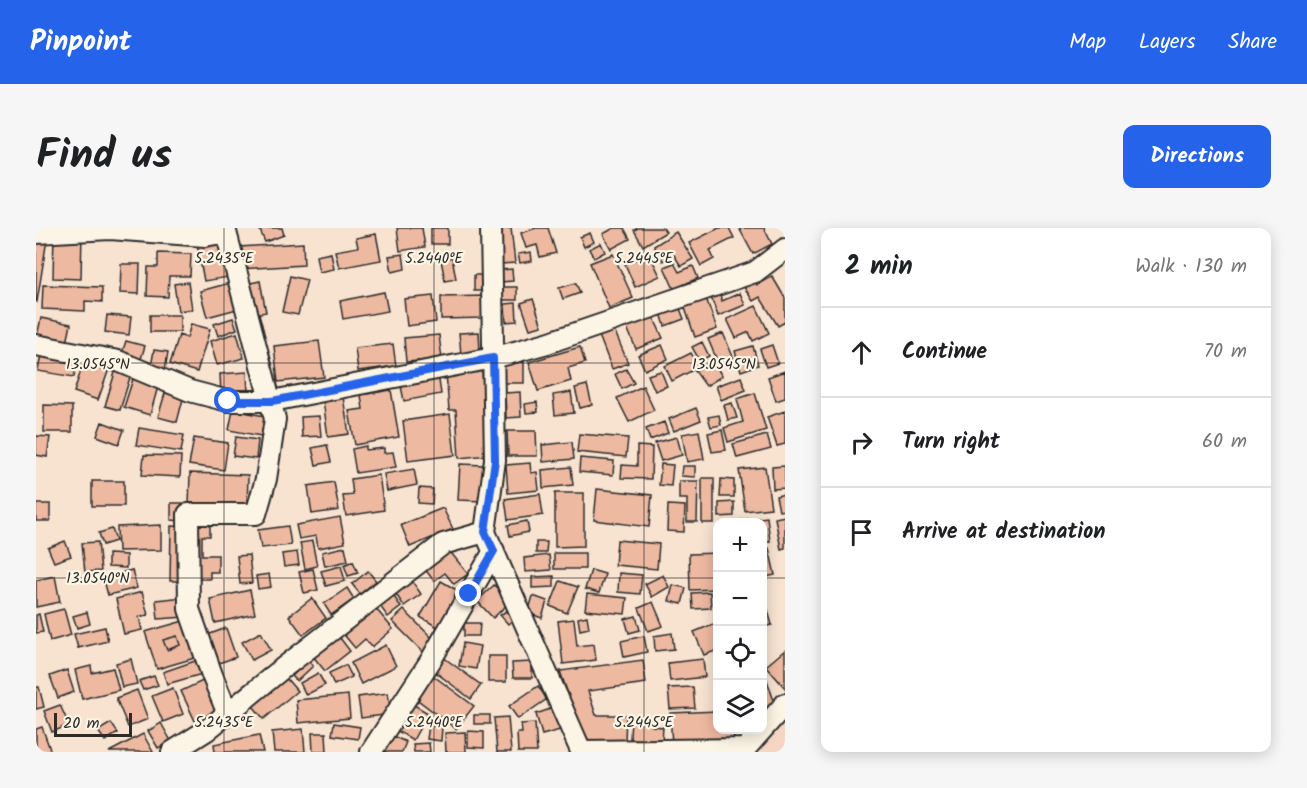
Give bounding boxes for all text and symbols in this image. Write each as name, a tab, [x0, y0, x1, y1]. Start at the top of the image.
text: Pinpoint	[30, 20, 131, 65]
text: Map	[1069, 26, 1106, 59]
text: Layers	[1139, 26, 1195, 59]
text: Share	[1228, 26, 1277, 59]
text: Find us	[36, 123, 172, 190]
button: Directions	[1123, 125, 1271, 188]
text: 2 min	[845, 246, 913, 288]
text: 5.2435°E	[194, 247, 255, 271]
text: 5.2440°E	[405, 247, 464, 271]
text: 5.2445°E	[615, 247, 675, 271]
text: Walk · 130 m	[1135, 251, 1247, 283]
text: Continue	[902, 335, 987, 370]
icon: ahead	[845, 336, 878, 369]
text: 70 m	[1204, 336, 1247, 368]
text: 13.0545°N	[66, 353, 130, 377]
text: 13.0545°N	[692, 353, 756, 377]
route start	[214, 387, 240, 413]
text: Turn right	[902, 425, 1000, 460]
icon: right	[845, 426, 878, 459]
text: 60 m	[1202, 426, 1247, 458]
text: Arrive at destination	[902, 515, 1105, 550]
icon: arrive	[845, 516, 878, 549]
map controls	[713, 518, 767, 734]
button: +	[713, 518, 767, 572]
text: 13.0540°N	[66, 567, 130, 591]
button: −	[713, 572, 767, 626]
route end	[455, 580, 481, 606]
button: locate	[713, 626, 767, 680]
button: layers	[713, 680, 767, 734]
scale bar	[54, 710, 132, 738]
text: 20 m	[63, 711, 99, 736]
text: 5.2435°E	[194, 711, 255, 735]
text: 5.2440°E	[405, 711, 464, 735]
text: 5.2445°E	[615, 711, 675, 735]

